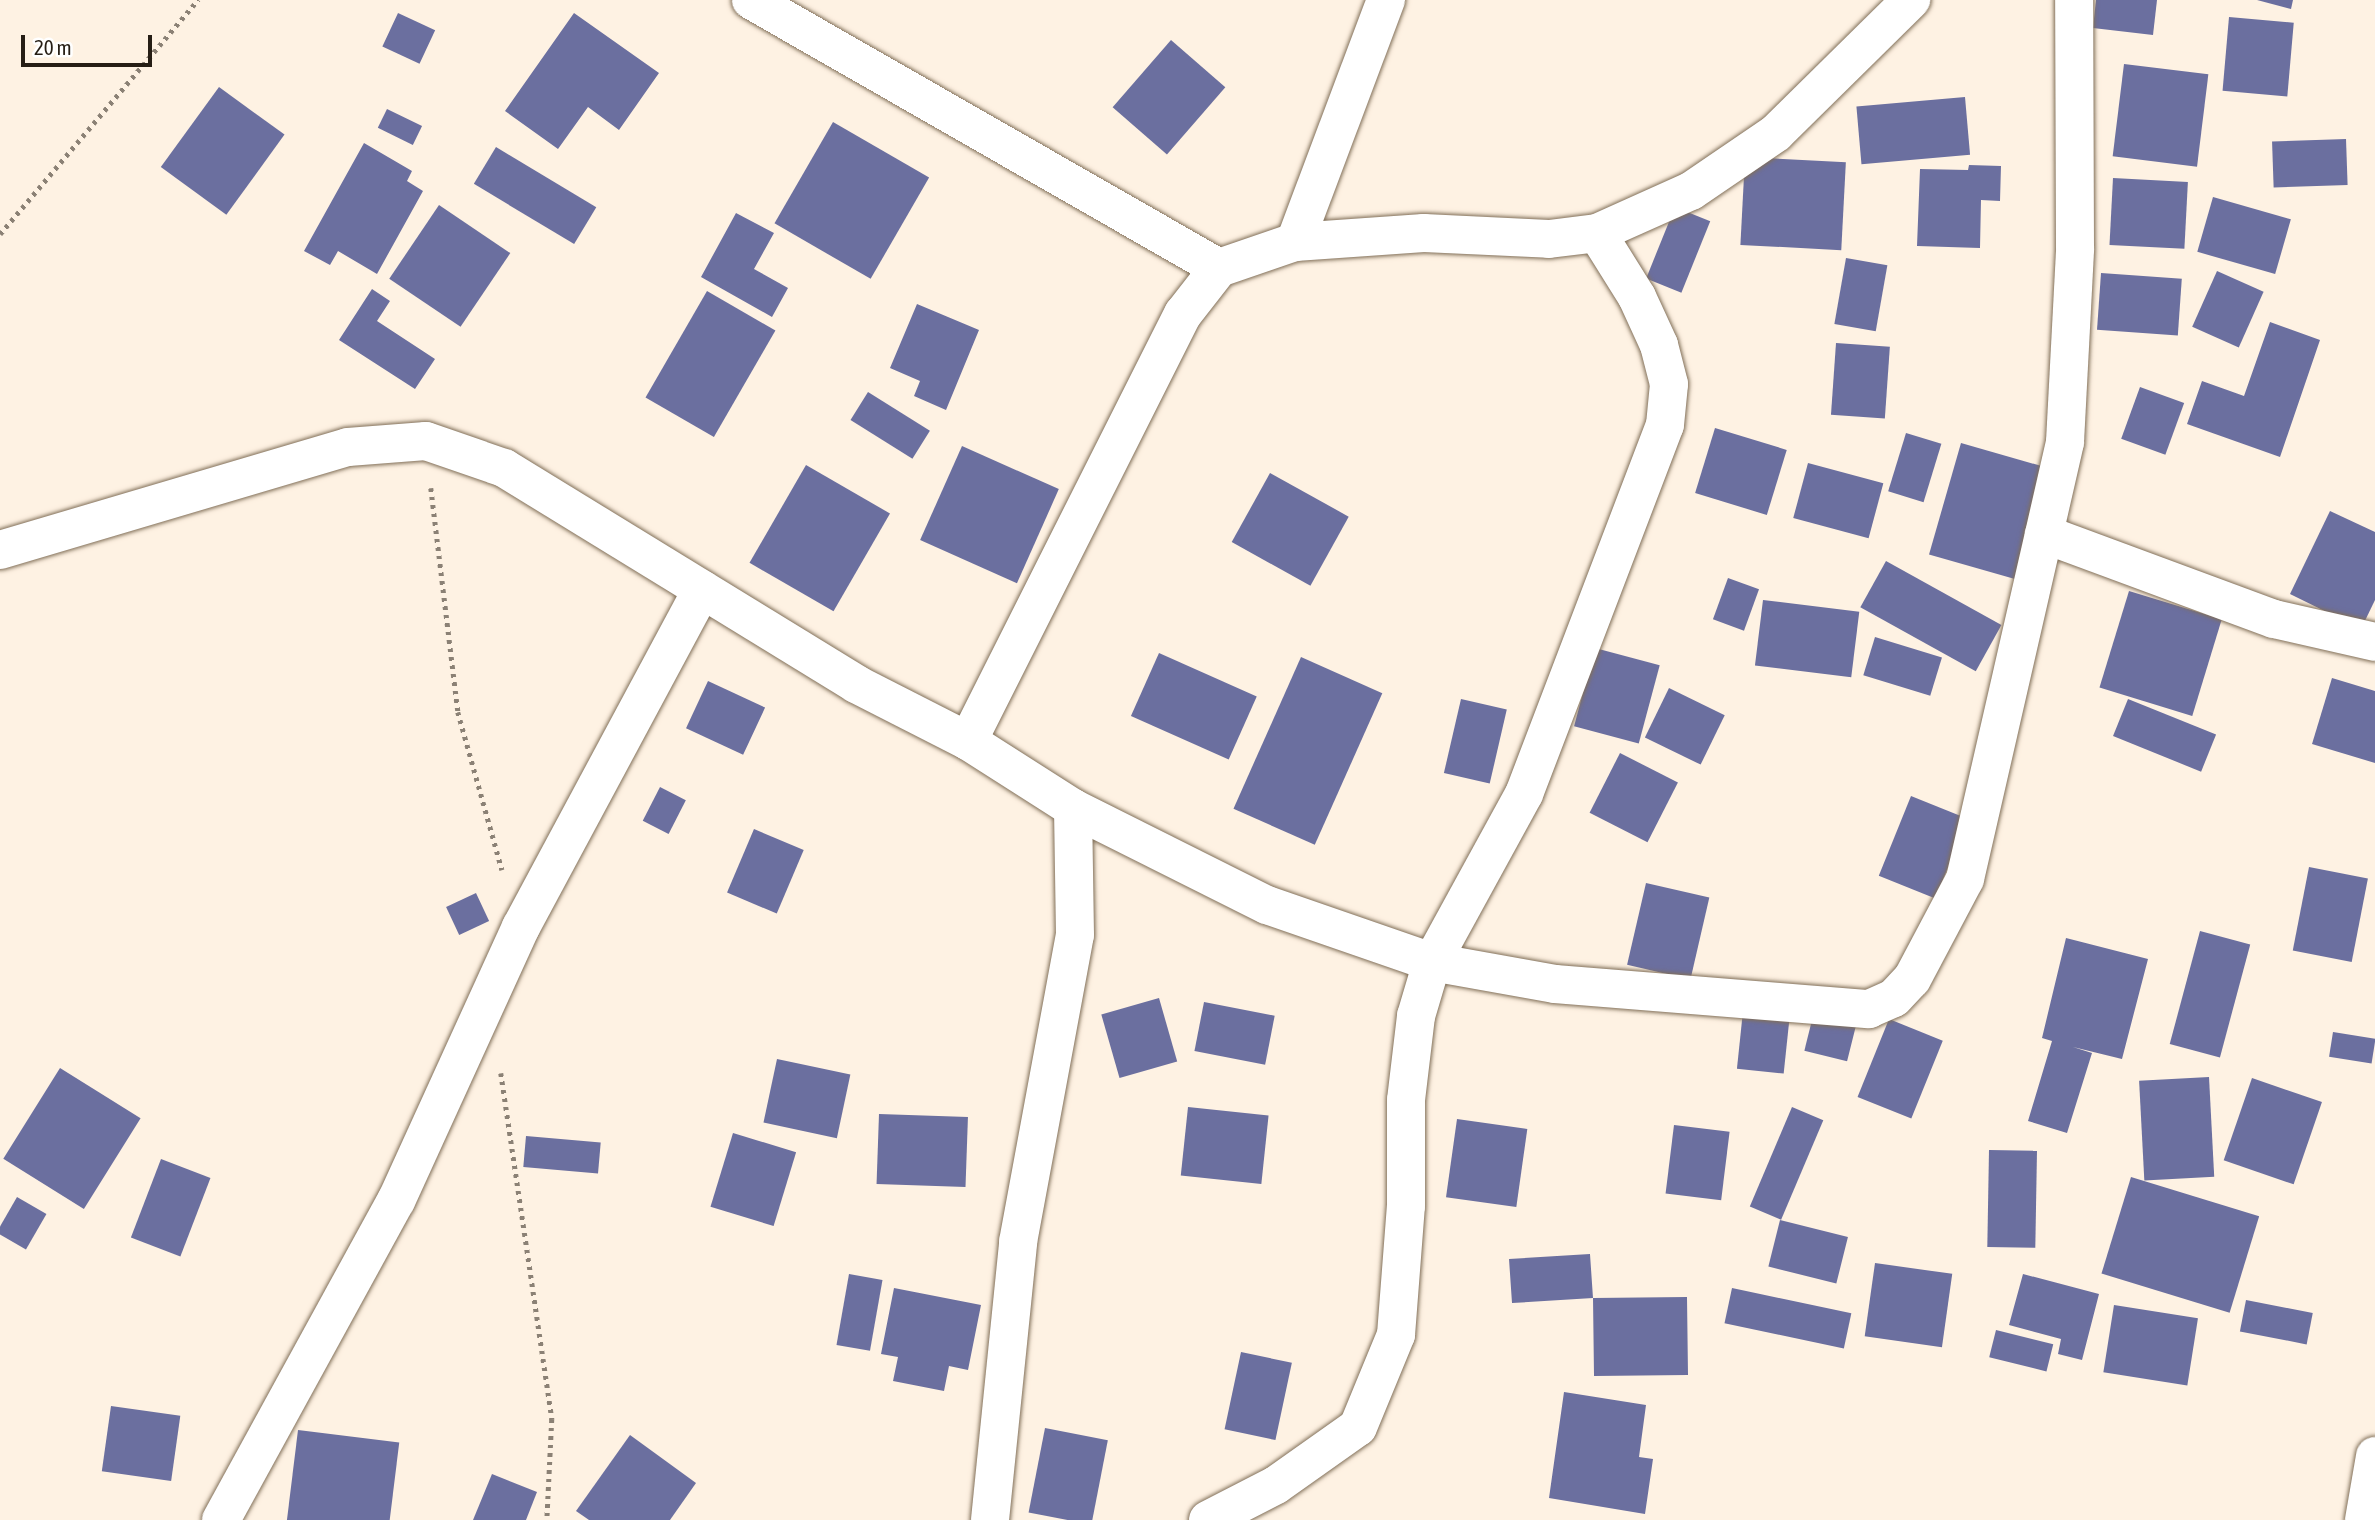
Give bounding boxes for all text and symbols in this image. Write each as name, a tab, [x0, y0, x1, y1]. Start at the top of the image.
scale bar	[24, 21, 156, 65]
text: 20 m	[34, 35, 72, 59]

